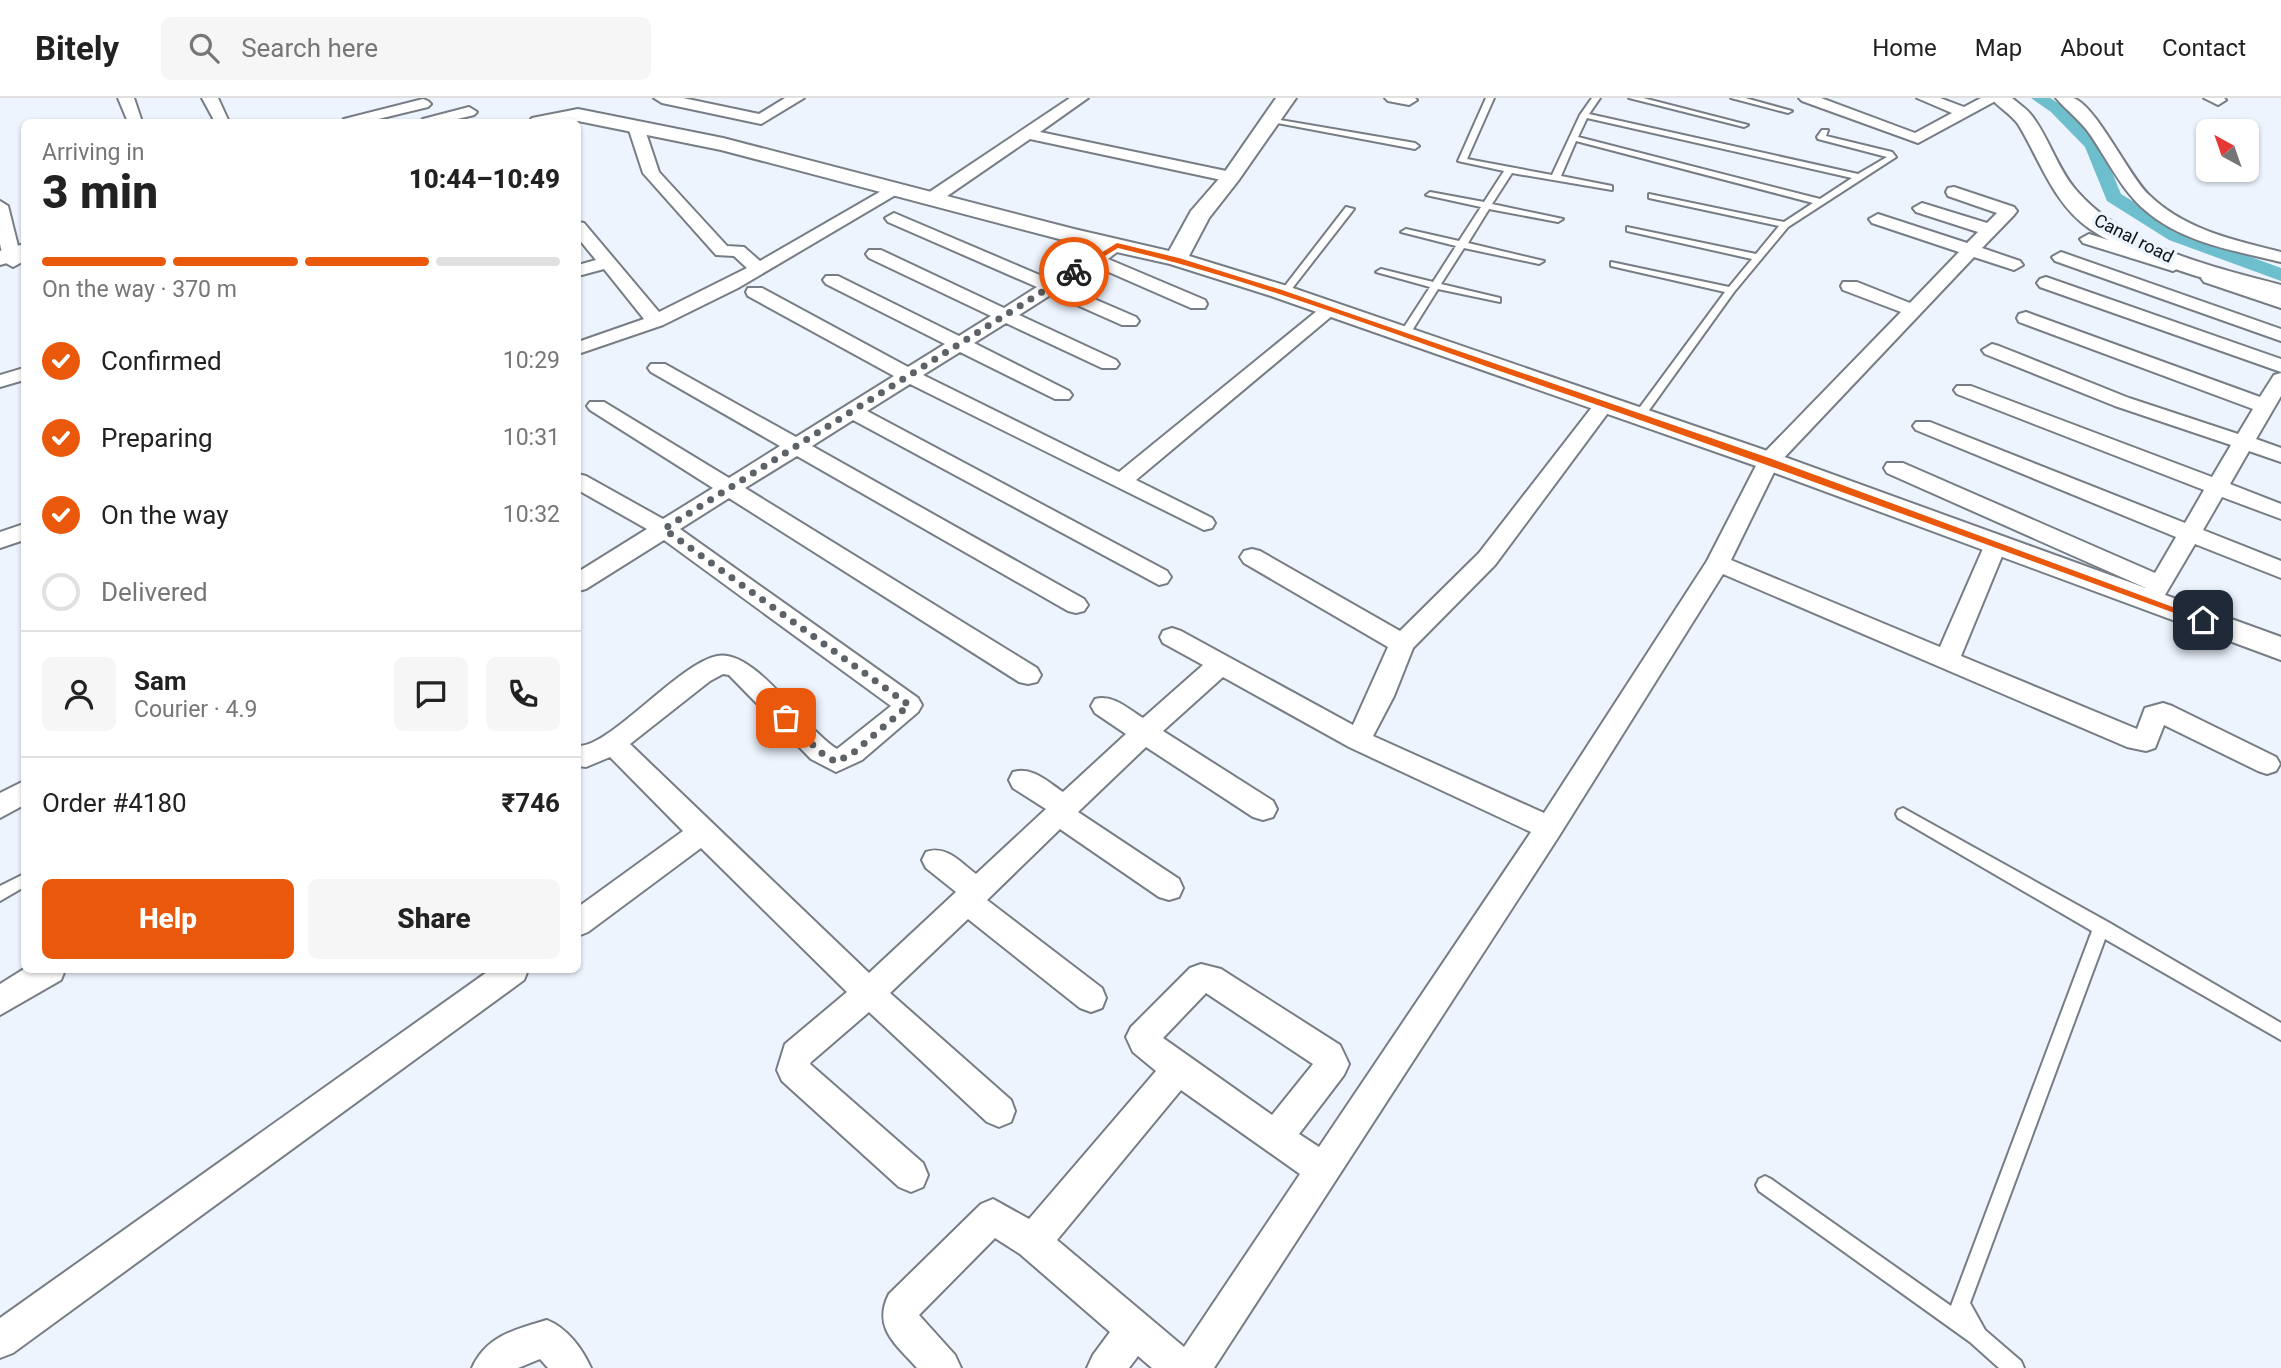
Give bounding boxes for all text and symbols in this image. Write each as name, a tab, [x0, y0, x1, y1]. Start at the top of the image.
search box	[161, 17, 651, 80]
text: Bitely	[35, 29, 119, 68]
icon: search	[185, 29, 223, 67]
text: Search here	[241, 33, 378, 63]
text: Home	[1872, 34, 1937, 62]
text: Map	[1975, 34, 2022, 62]
text: About	[2060, 34, 2124, 62]
text: Contact	[2162, 34, 2246, 62]
north arrow	[2196, 119, 2259, 182]
map controls	[2196, 119, 2259, 182]
text: Arriving in	[42, 139, 145, 166]
text: 10:44–10:49	[409, 164, 560, 194]
text: 3 min	[42, 165, 158, 219]
street label: Canal road	[2091, 209, 2177, 267]
courier	[1039, 237, 1109, 307]
icon: bike	[1055, 253, 1093, 291]
text: On the way · 370 m	[42, 276, 237, 303]
icon: check	[42, 342, 80, 380]
text: Confirmed	[101, 346, 222, 376]
text: 10:29	[503, 347, 560, 374]
icon: check	[42, 419, 80, 457]
text: Preparing	[101, 423, 213, 453]
text: 10:31	[503, 424, 560, 451]
icon: check	[42, 496, 80, 534]
text: On the way	[101, 500, 229, 530]
text: 10:32	[503, 501, 560, 528]
text: Delivered	[101, 577, 208, 607]
pin	[2173, 590, 2233, 650]
icon: home	[2184, 601, 2222, 639]
button: person	[42, 657, 116, 731]
button: chat	[394, 657, 468, 731]
button: phone	[486, 657, 560, 731]
text: Sam	[134, 666, 186, 696]
pin	[756, 688, 816, 748]
text: Courier · 4.9	[134, 696, 257, 723]
icon: bag	[767, 699, 805, 737]
text: Order #4180	[42, 788, 187, 818]
text: ₹746	[502, 788, 560, 818]
button: Help	[42, 879, 294, 959]
button: Share	[308, 879, 560, 959]

